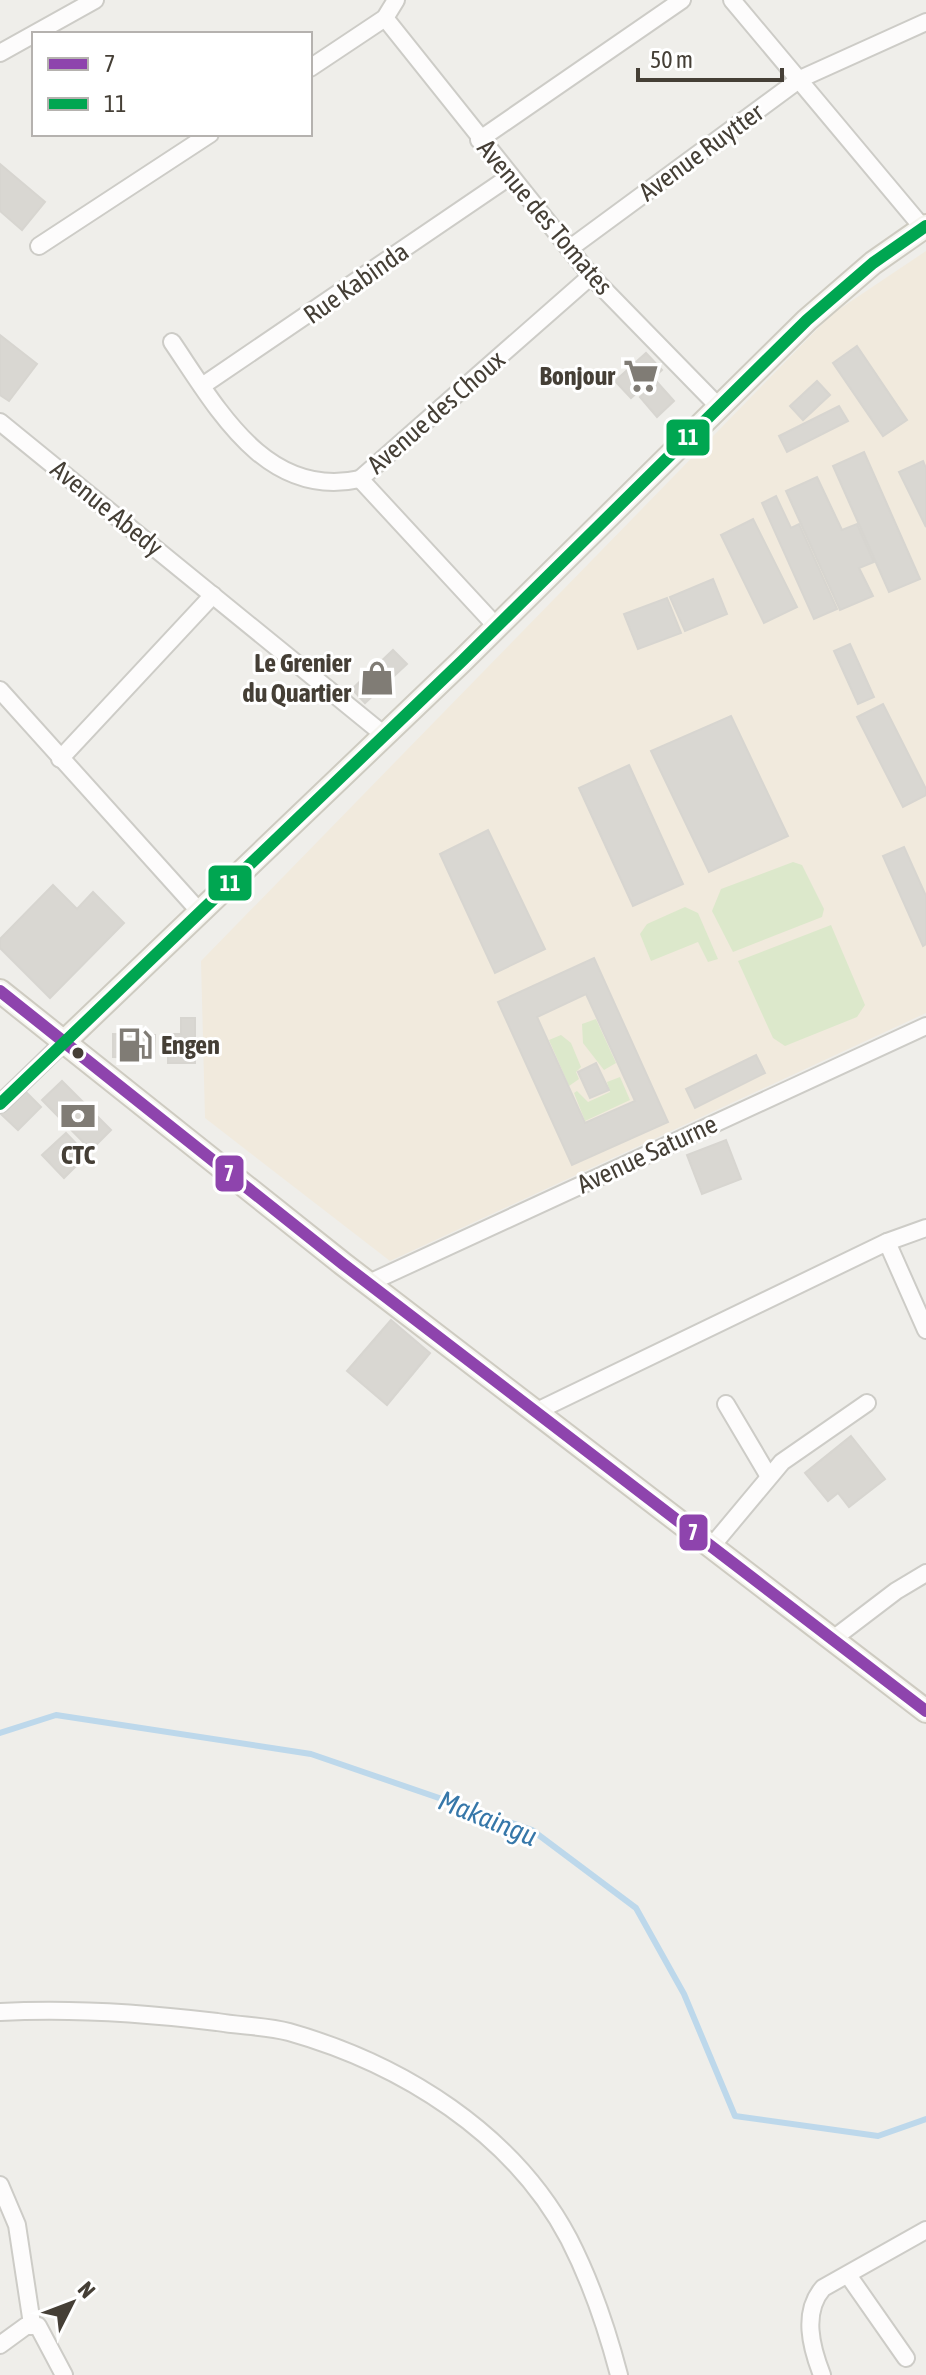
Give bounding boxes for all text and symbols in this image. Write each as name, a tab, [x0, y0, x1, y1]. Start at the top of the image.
legend	[32, 32, 312, 136]
scale bar	[638, 32, 782, 82]
text: 50 m	[650, 46, 693, 73]
text: 7	[104, 50, 115, 77]
text: 11	[104, 90, 127, 117]
street label: Avenue Ruytter	[633, 97, 769, 207]
street label: Avenue des Tomates	[471, 133, 619, 301]
street label: Rue Kabinda	[298, 236, 414, 330]
street label: Avenue des Choux	[361, 344, 511, 480]
supermarket icon: Bonjour	[622, 357, 660, 395]
place label: Bonjour	[539, 361, 616, 391]
line badge: 11	[665, 418, 711, 457]
text: 11	[678, 424, 698, 450]
street label: Avenue Abedy	[45, 454, 169, 562]
place label: Le Grenier du Quartier	[242, 648, 352, 708]
shop icon: Le Grenier du Quartier	[358, 659, 396, 697]
line badge: 11	[207, 864, 253, 902]
text: 11	[220, 870, 240, 896]
fuel station icon: Engen	[116, 1026, 154, 1064]
place label: Engen	[161, 1030, 220, 1060]
unlabelled marker	[70, 1045, 86, 1061]
bank icon: CTC	[59, 1097, 97, 1135]
street label: Avenue Saturne	[572, 1109, 722, 1199]
place label: CTC	[61, 1140, 95, 1170]
line badge: 7	[214, 1154, 245, 1193]
text: 7	[224, 1160, 234, 1186]
line badge: 7	[678, 1513, 709, 1552]
text: 7	[688, 1519, 698, 1545]
water label: Makaingu	[434, 1784, 542, 1852]
north arrow	[32, 2263, 112, 2343]
text: N	[73, 2276, 101, 2303]

